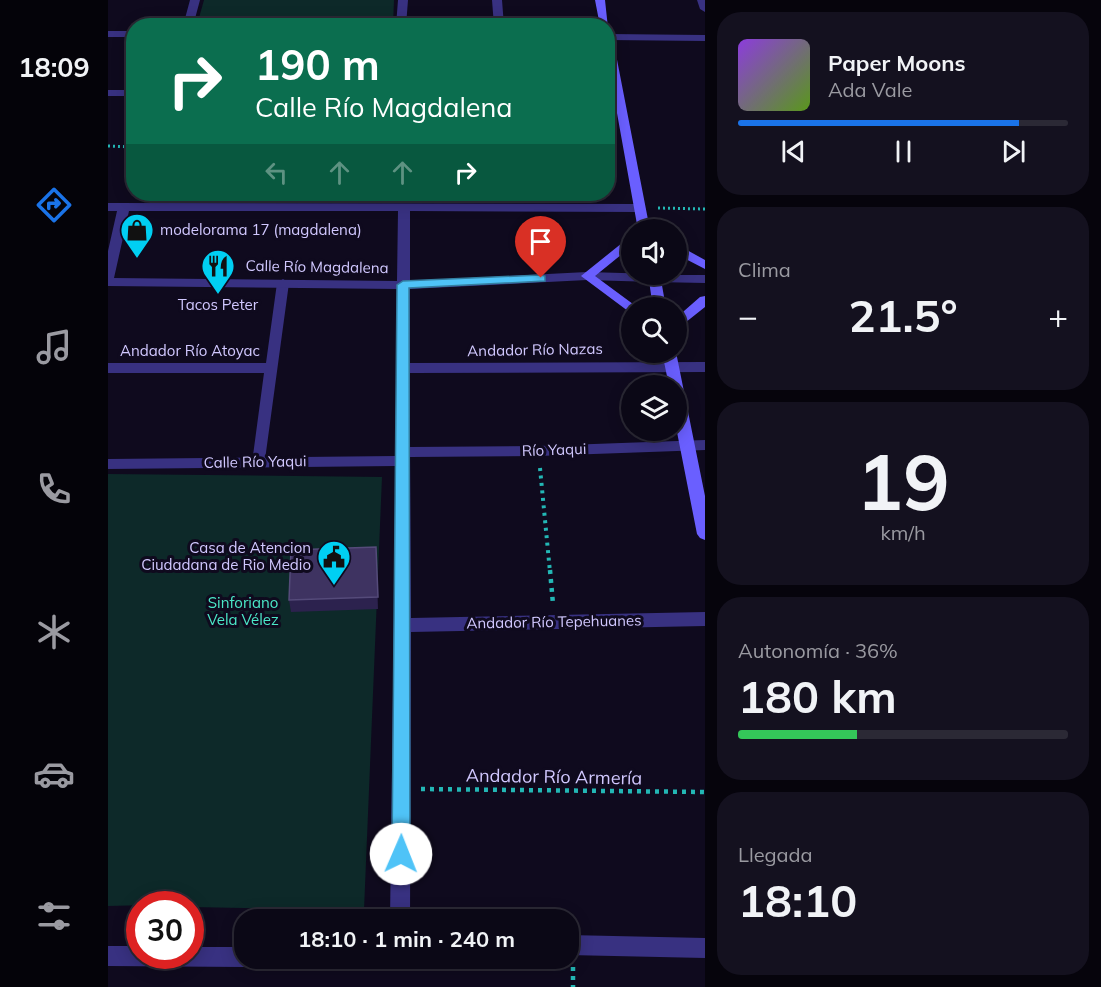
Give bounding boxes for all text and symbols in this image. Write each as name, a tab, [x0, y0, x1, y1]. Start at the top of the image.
text: 190 m	[255, 38, 380, 91]
icon: right	[156, 42, 234, 120]
text: Paper Moons	[828, 49, 966, 77]
text: 18:09	[18, 50, 90, 84]
text: Ada Vale	[828, 77, 912, 102]
text: Calle Río Magdalena	[255, 90, 513, 124]
icon: previous	[777, 135, 810, 168]
icon: pause	[887, 135, 920, 168]
icon: next	[997, 135, 1030, 168]
icon: left	[260, 156, 293, 189]
icon: ahead	[323, 156, 356, 189]
icon: ahead	[386, 156, 419, 189]
icon: right	[449, 156, 482, 189]
icon: directions	[33, 184, 75, 226]
shop icon: modelorama 17 (magdalena)	[119, 212, 155, 259]
pin	[515, 216, 566, 278]
map controls	[621, 219, 687, 441]
button: sound	[621, 219, 687, 285]
place label: modelorama 17 (magdalena)	[160, 220, 362, 239]
icon: arrive	[524, 225, 557, 258]
restaurant icon: Tacos Peter	[200, 248, 236, 295]
street label: Calle Río Magdalena	[245, 256, 389, 277]
text: Clima	[738, 257, 791, 282]
text: 21.5°	[848, 287, 958, 343]
place label: Tacos Peter	[178, 295, 259, 314]
text: −	[738, 295, 758, 336]
text: +	[1048, 295, 1068, 336]
button: search	[621, 297, 687, 363]
icon: music	[33, 326, 75, 368]
street label: Andador Río Nazas	[467, 339, 603, 360]
street label: Andador Río Atoyac	[120, 341, 260, 360]
button: layers	[621, 375, 687, 441]
text: 19	[856, 432, 950, 530]
street label: Río Yaqui	[521, 439, 587, 460]
street label: Calle Río Yaqui	[203, 451, 307, 472]
icon: phone	[33, 468, 75, 510]
text: km/h	[880, 520, 926, 545]
place label: Casa de Atencion Ciudadana de Rio Medio	[141, 538, 311, 574]
public building icon: Casa de Atencion Ciudadana de Rio Medio	[316, 539, 352, 586]
park label: Sinforiano Vela Vélez	[207, 593, 279, 629]
street label: Andador Río Tepehuanes	[466, 610, 642, 633]
icon: climate	[33, 611, 75, 653]
text: Autonomía · 36%	[738, 638, 898, 663]
text: 180 km	[738, 668, 897, 724]
icon: car	[33, 753, 75, 795]
street label: Andador Río Armería	[466, 763, 642, 790]
position arrow	[369, 822, 433, 886]
text: Llegada	[738, 842, 813, 867]
text: 18:10	[738, 872, 857, 928]
speed limit sign: 30	[126, 891, 204, 969]
icon: filters	[33, 895, 75, 937]
text: 18:10 · 1 min · 240 m	[298, 925, 515, 953]

